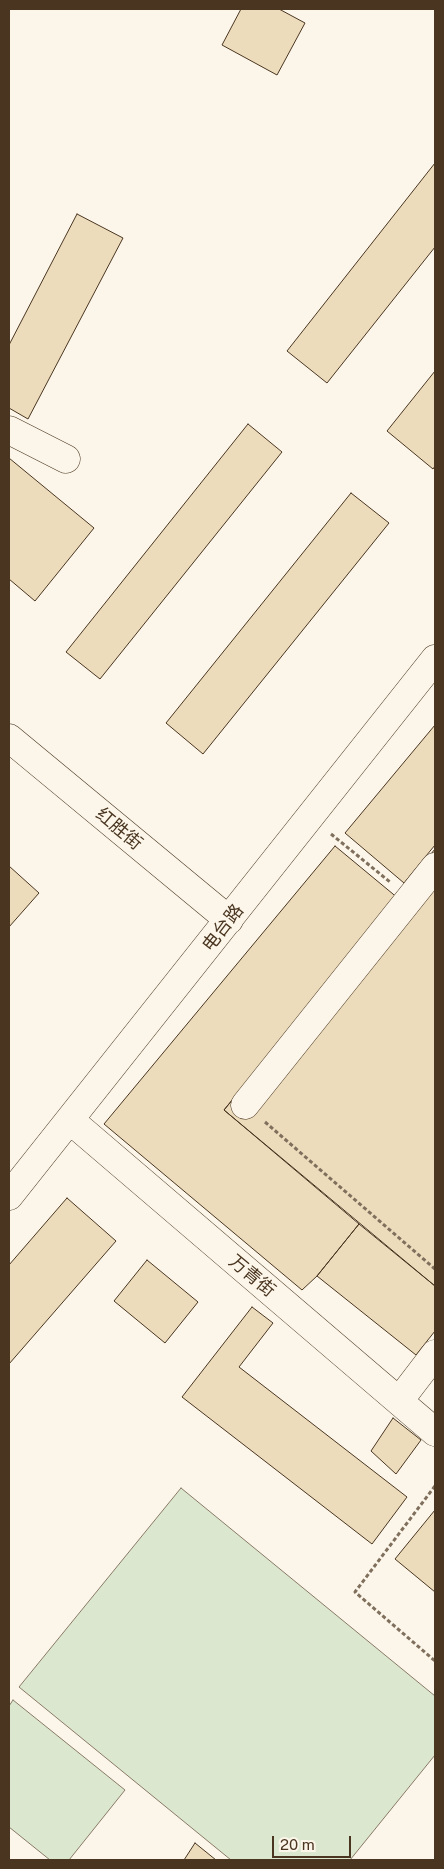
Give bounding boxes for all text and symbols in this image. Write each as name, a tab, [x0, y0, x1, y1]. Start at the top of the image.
street label: 红胜街	[91, 803, 147, 855]
street label: 电台路	[198, 900, 248, 956]
street label: 万青街	[224, 1250, 280, 1302]
scale bar	[274, 1826, 353, 1858]
text: 20 m	[280, 1836, 315, 1853]

